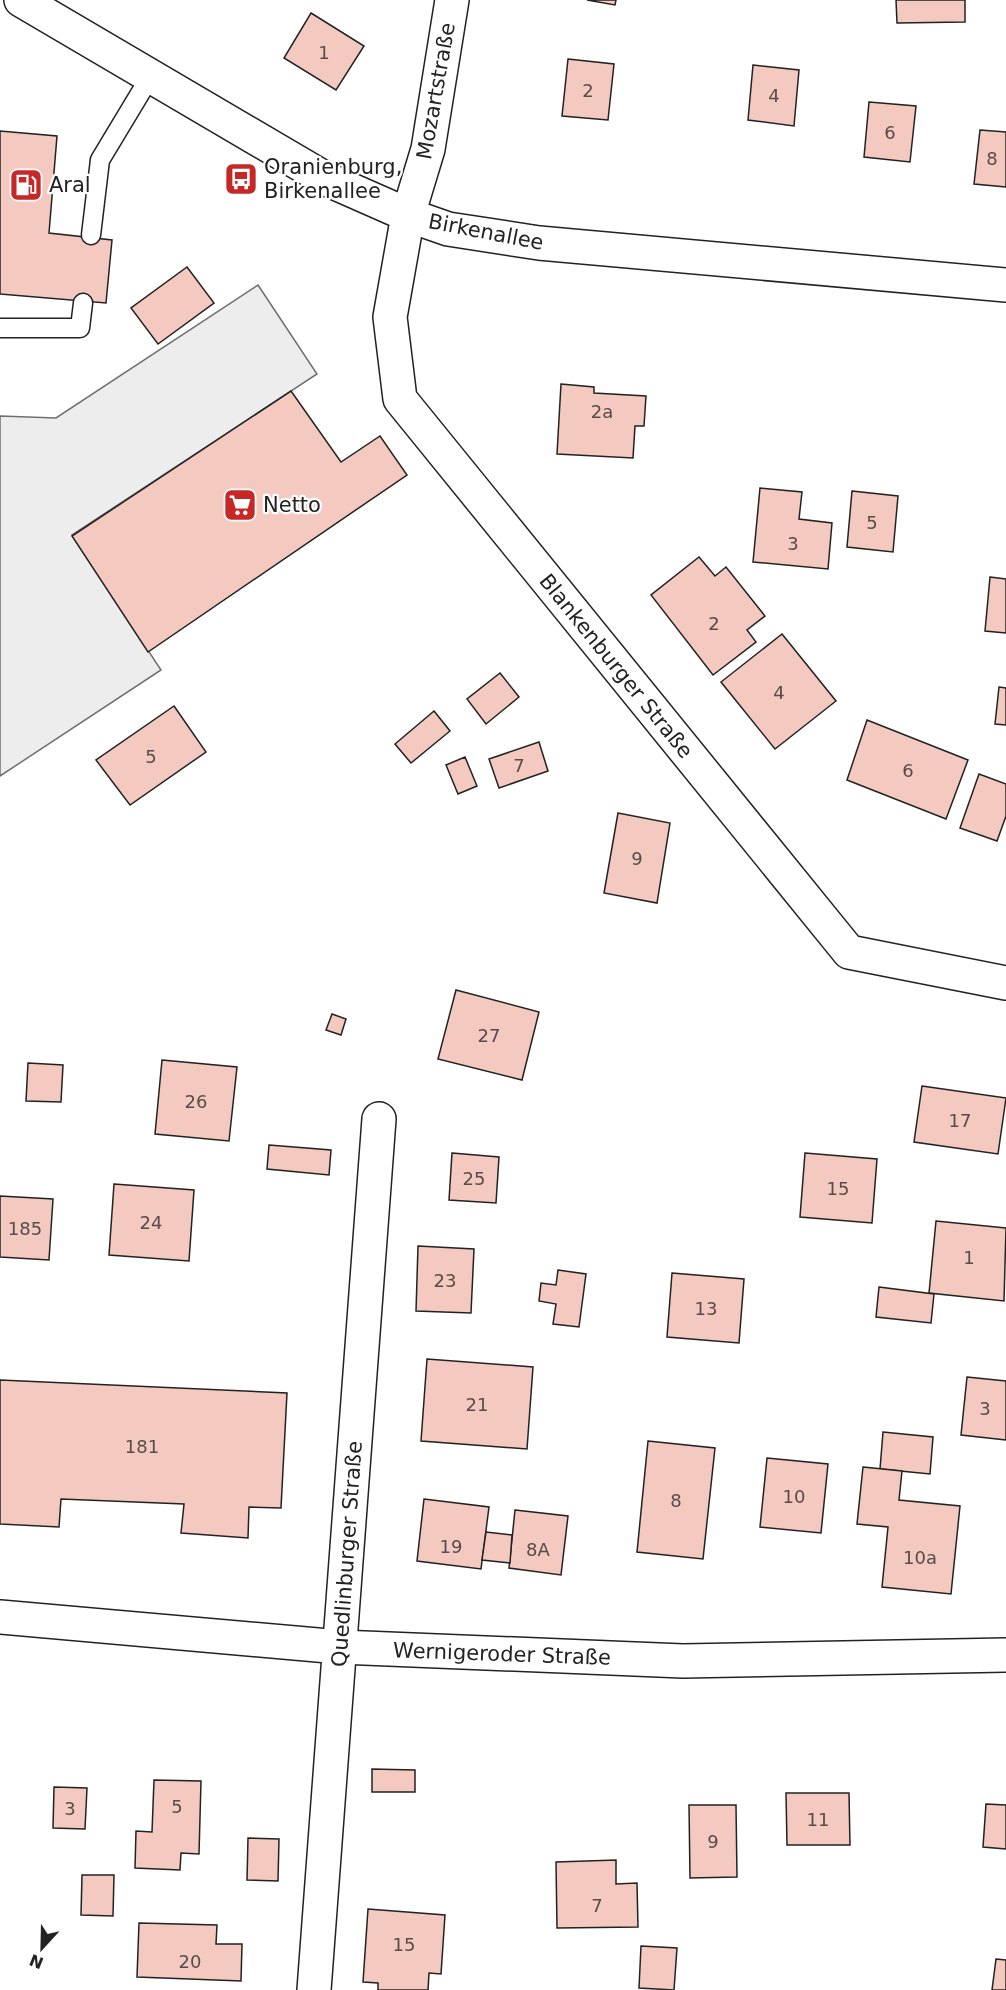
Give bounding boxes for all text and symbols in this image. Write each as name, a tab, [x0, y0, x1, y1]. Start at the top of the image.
street label: Mozartstraße	[412, 21, 460, 161]
house number: 1	[318, 42, 330, 63]
house number: 2	[582, 80, 594, 101]
house number: 4	[768, 85, 780, 106]
house number: 6	[884, 122, 896, 143]
house number: 8	[986, 148, 998, 169]
place label: Oranienburg, Birkenallee	[264, 155, 402, 203]
bus stop icon: Oranienburg, Birkenallee	[223, 161, 259, 197]
fuel station icon: Aral	[8, 167, 44, 203]
place label: Aral	[49, 173, 91, 197]
street label: Birkenallee	[426, 209, 546, 255]
house number: 2a	[591, 401, 613, 422]
supermarket icon: Netto	[222, 487, 258, 523]
place label: Netto	[263, 493, 321, 517]
house number: 5	[866, 512, 878, 533]
house number: 3	[787, 533, 799, 554]
street label: Blankenburger Straße	[534, 569, 698, 763]
house number: 2	[708, 613, 720, 634]
house number: 4	[773, 682, 785, 703]
house number: 5	[145, 746, 157, 767]
house number: 7	[513, 755, 525, 776]
house number: 6	[902, 760, 914, 781]
house number: 9	[631, 848, 643, 869]
house number: 27	[478, 1025, 500, 1046]
house number: 26	[185, 1091, 207, 1112]
house number: 17	[949, 1110, 971, 1131]
house number: 25	[463, 1168, 485, 1189]
house number: 15	[827, 1178, 849, 1199]
house number: 24	[140, 1212, 162, 1233]
house number: 185	[8, 1218, 42, 1239]
house number: 1	[963, 1247, 975, 1268]
house number: 23	[434, 1270, 456, 1291]
house number: 13	[695, 1298, 717, 1319]
house number: 21	[466, 1394, 488, 1415]
house number: 3	[979, 1398, 991, 1419]
house number: 181	[125, 1436, 159, 1457]
street label: Quedlinburger Straße	[327, 1440, 367, 1668]
house number: 10	[783, 1486, 805, 1507]
house number: 8	[670, 1490, 682, 1511]
house number: 19	[440, 1536, 462, 1557]
house number: 8A	[526, 1539, 551, 1560]
house number: 10a	[903, 1547, 937, 1568]
street label: Wernigeroder Straße	[393, 1638, 611, 1670]
house number: 5	[171, 1796, 183, 1817]
house number: 3	[64, 1798, 76, 1819]
house number: 11	[807, 1809, 829, 1830]
house number: 9	[707, 1831, 719, 1852]
house number: 7	[591, 1895, 603, 1916]
north arrow	[12, 1918, 72, 1978]
house number: 15	[393, 1934, 415, 1955]
text: N	[27, 1950, 46, 1973]
house number: 20	[179, 1951, 201, 1972]

